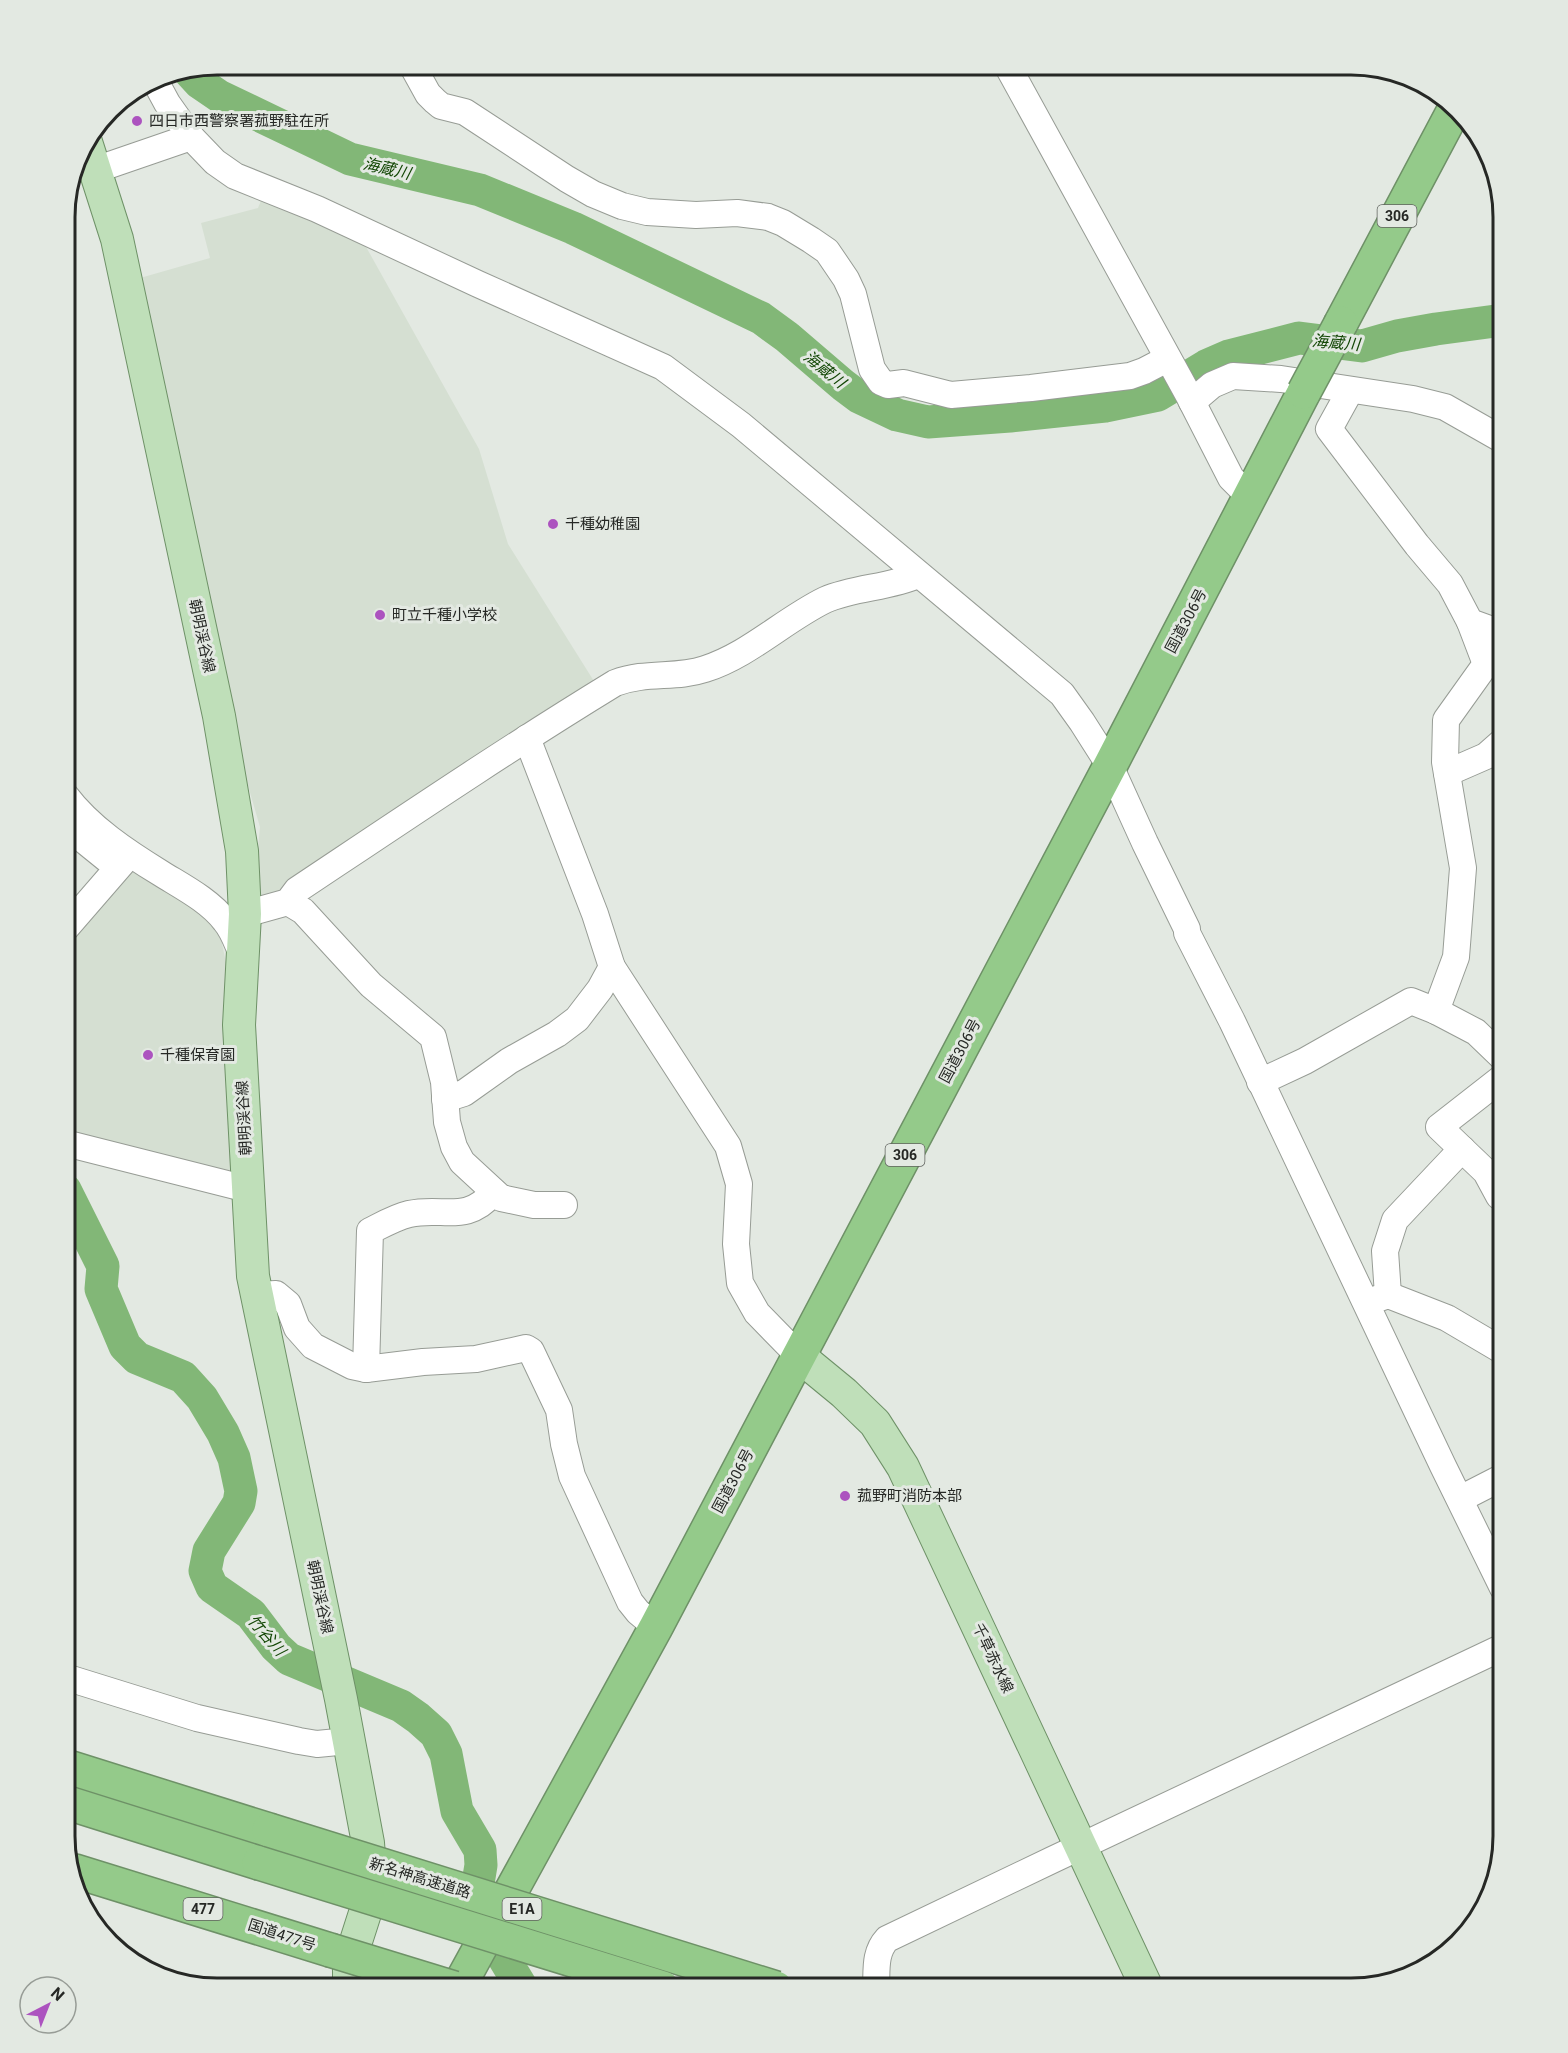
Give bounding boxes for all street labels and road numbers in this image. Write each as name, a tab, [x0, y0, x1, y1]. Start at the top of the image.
road number: 306	[1378, 205, 1416, 227]
street label: 国道306号	[1162, 586, 1210, 656]
street label: 朝明渓谷線	[185, 597, 219, 675]
street label: 国道306号	[936, 1016, 984, 1086]
street label: 朝明渓谷線	[233, 1080, 255, 1156]
road number: 306	[886, 1144, 924, 1166]
street label: 国道306号	[709, 1446, 757, 1516]
street label: 朝明渓谷線	[303, 1558, 337, 1636]
street label: 千草赤水線	[969, 1620, 1017, 1696]
street label: 新名神高速道路	[367, 1854, 473, 1902]
road number: 477	[184, 1898, 222, 1920]
road number: E1A	[502, 1898, 542, 1920]
street label: 国道477号	[246, 1916, 318, 1954]

